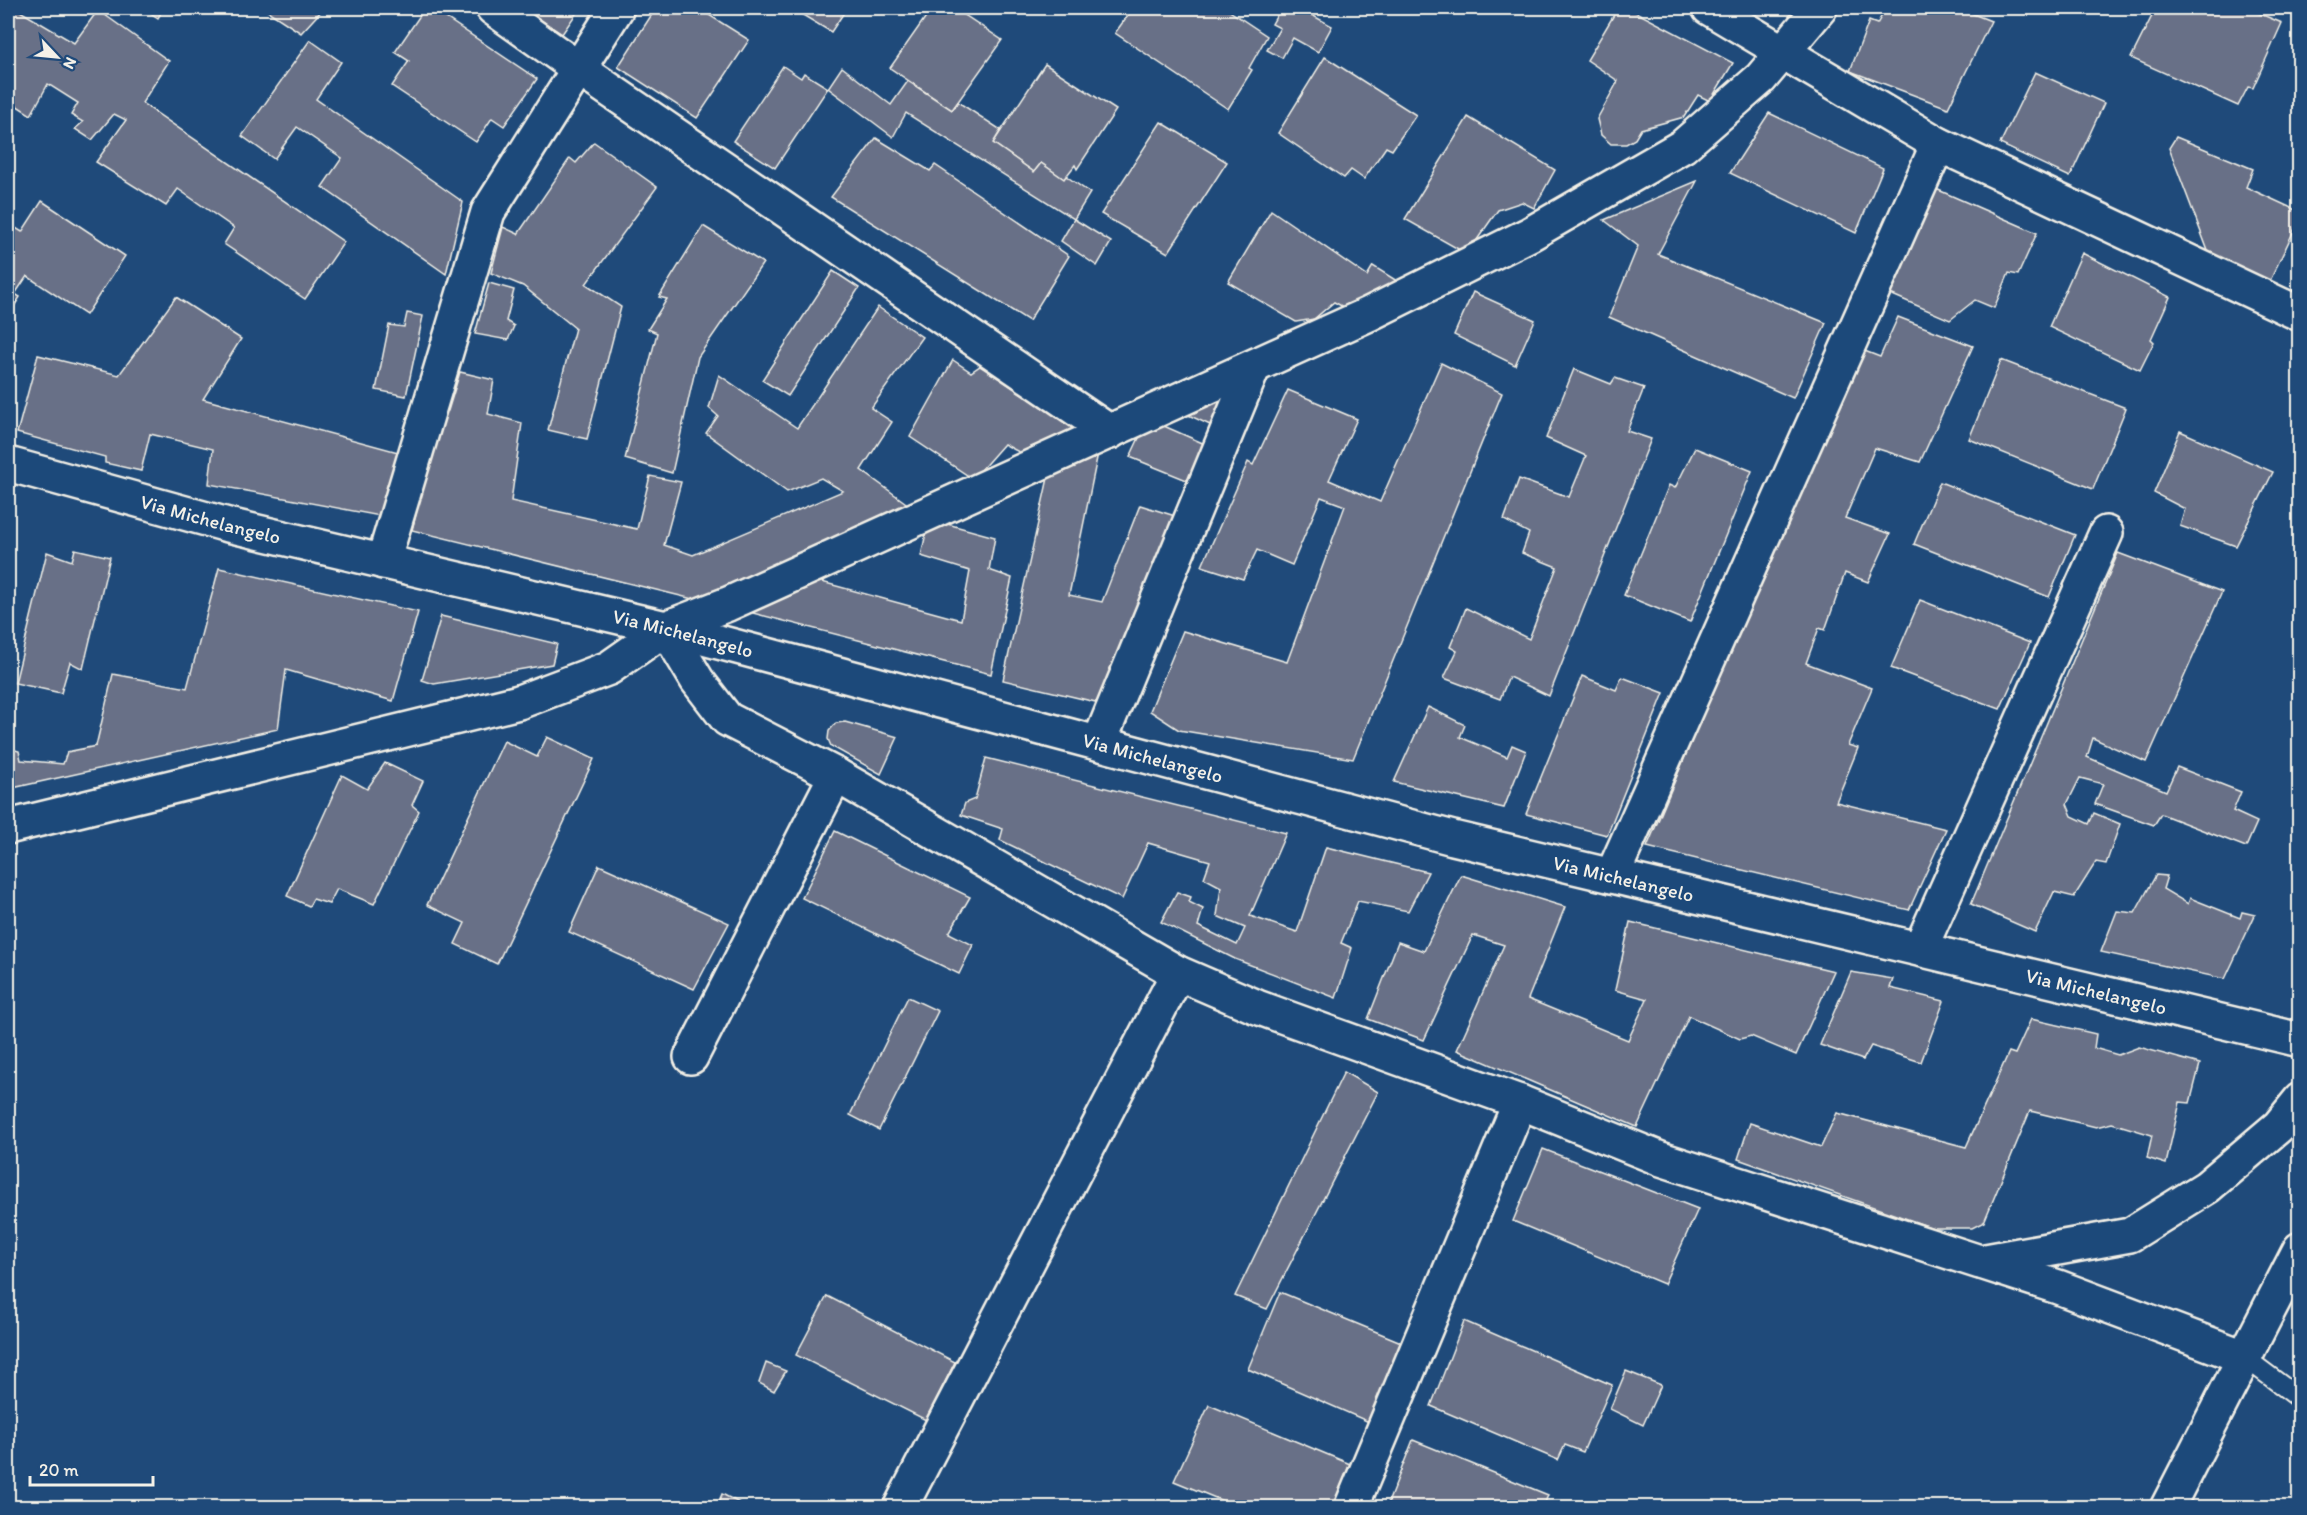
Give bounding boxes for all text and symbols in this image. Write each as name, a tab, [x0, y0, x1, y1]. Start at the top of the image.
north arrow	[27, 27, 87, 87]
text: N	[59, 54, 81, 72]
street label: Via Michelangelo	[138, 489, 283, 549]
street label: Via Michelangelo	[610, 604, 756, 663]
street label: Via Michelangelo	[1080, 728, 1225, 788]
street label: Via Michelangelo	[1551, 850, 1696, 907]
street label: Via Michelangelo	[2023, 963, 2169, 1020]
scale bar	[30, 1449, 153, 1487]
text: 20 m	[39, 1459, 79, 1481]

